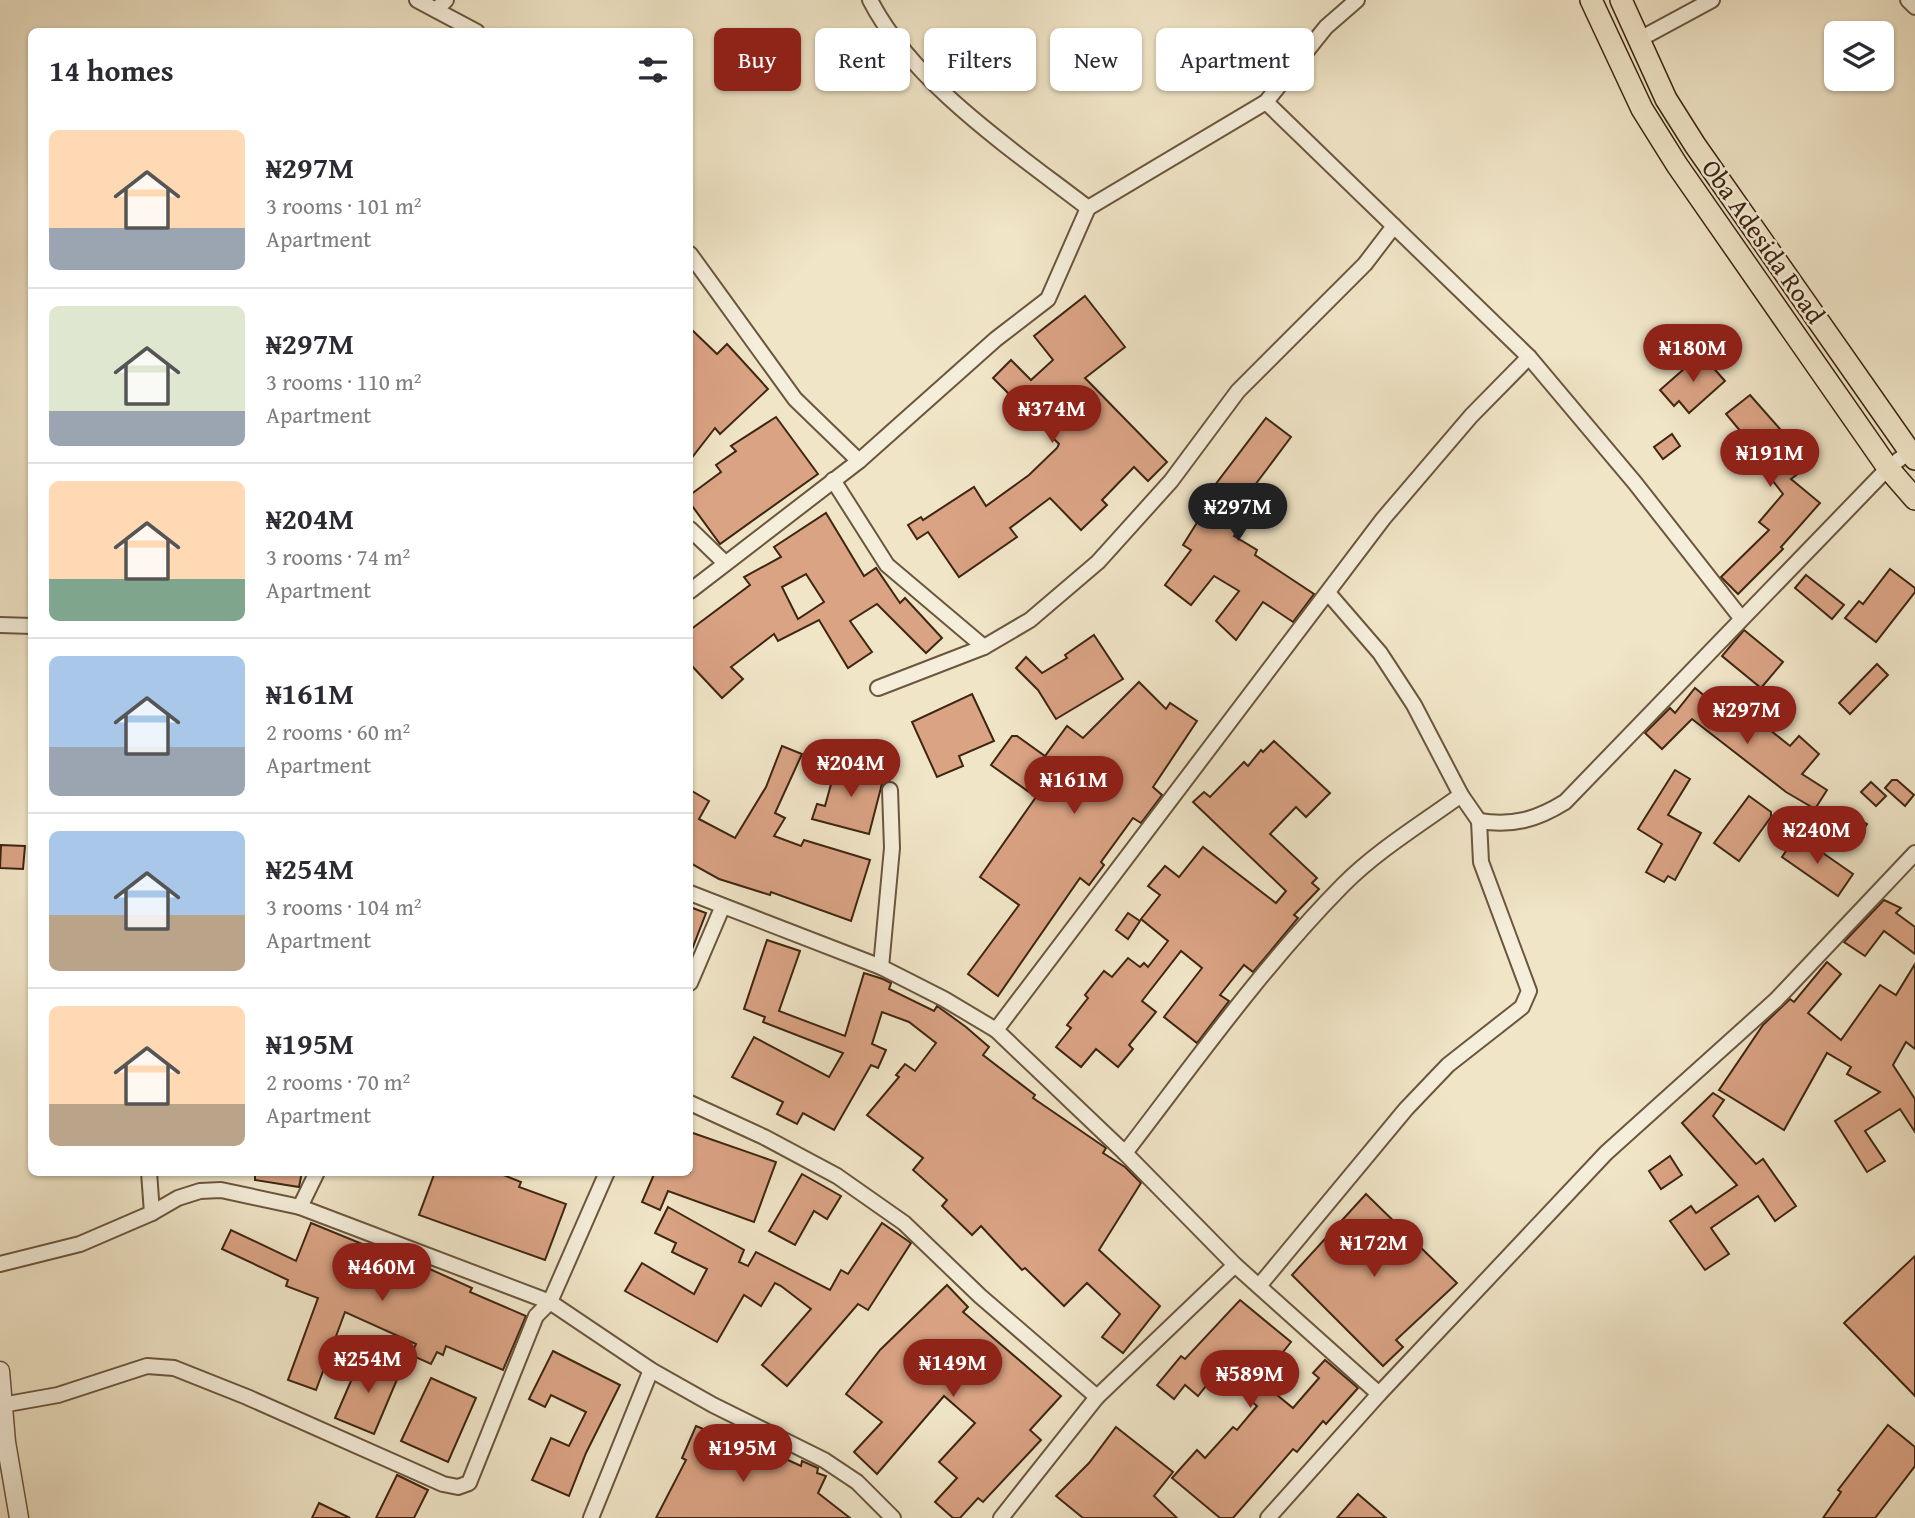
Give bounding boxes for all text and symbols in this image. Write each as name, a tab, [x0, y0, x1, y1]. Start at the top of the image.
map controls	[1824, 21, 1894, 91]
button: layers	[1824, 21, 1894, 91]
chip: Buy	[714, 28, 801, 91]
chip: Rent	[815, 28, 910, 91]
chip: Filters	[924, 28, 1036, 91]
chip: New	[1050, 28, 1142, 91]
chip: Apartment	[1156, 28, 1314, 91]
text: 14 homes	[49, 48, 174, 92]
icon: filters	[634, 51, 672, 89]
text: ₦297M	[266, 145, 354, 189]
street label: Oba Adesida Road	[1693, 151, 1835, 331]
icon: home	[105, 158, 189, 242]
text: 3 rooms · 101 m²	[266, 189, 421, 222]
text: Apartment	[266, 222, 371, 255]
text: ₦297M	[266, 321, 354, 365]
pin: ₦180M	[1644, 324, 1742, 384]
text: ₦180M	[1659, 330, 1727, 363]
icon: home	[105, 334, 189, 418]
text: 3 rooms · 110 m²	[266, 365, 421, 398]
pin: ₦374M	[1003, 386, 1101, 445]
text: ₦374M	[1018, 391, 1086, 424]
text: Apartment	[266, 398, 371, 431]
pin: ₦191M	[1721, 430, 1819, 489]
text: ₦191M	[1736, 435, 1804, 468]
pin: ₦297M	[1189, 484, 1287, 543]
text: ₦297M	[1204, 489, 1272, 522]
text: ₦204M	[266, 496, 354, 540]
icon: home	[105, 509, 189, 593]
text: 3 rooms · 74 m²	[266, 540, 410, 573]
text: Apartment	[266, 573, 371, 606]
text: ₦161M	[266, 671, 354, 715]
icon: home	[105, 684, 189, 768]
pin: ₦297M	[1698, 686, 1796, 746]
text: ₦297M	[1713, 692, 1781, 725]
text: 2 rooms · 60 m²	[266, 715, 410, 748]
pin: ₦204M	[802, 740, 900, 799]
text: ₦204M	[817, 745, 885, 778]
text: Apartment	[266, 748, 371, 781]
pin: ₦161M	[1025, 756, 1123, 816]
text: ₦161M	[1040, 762, 1108, 795]
pin: ₦240M	[1768, 806, 1866, 866]
text: ₦240M	[1783, 812, 1851, 845]
text: ₦254M	[266, 846, 354, 890]
icon: home	[105, 859, 189, 943]
text: 3 rooms · 104 m²	[266, 890, 421, 923]
text: Apartment	[266, 923, 371, 956]
text: ₦195M	[266, 1021, 354, 1065]
icon: home	[105, 1034, 189, 1118]
text: 2 rooms · 70 m²	[266, 1065, 410, 1098]
text: Apartment	[266, 1098, 371, 1131]
pin: ₦172M	[1325, 1220, 1423, 1279]
text: ₦172M	[1340, 1225, 1408, 1258]
pin: ₦460M	[333, 1244, 431, 1303]
text: ₦460M	[348, 1249, 416, 1282]
pin: ₦254M	[319, 1336, 417, 1395]
pin: ₦149M	[904, 1340, 1002, 1399]
text: ₦254M	[334, 1341, 402, 1374]
text: ₦149M	[919, 1345, 987, 1378]
pin: ₦589M	[1201, 1350, 1299, 1410]
text: ₦589M	[1216, 1356, 1284, 1389]
pin: ₦195M	[694, 1424, 792, 1484]
text: ₦195M	[709, 1430, 777, 1463]

